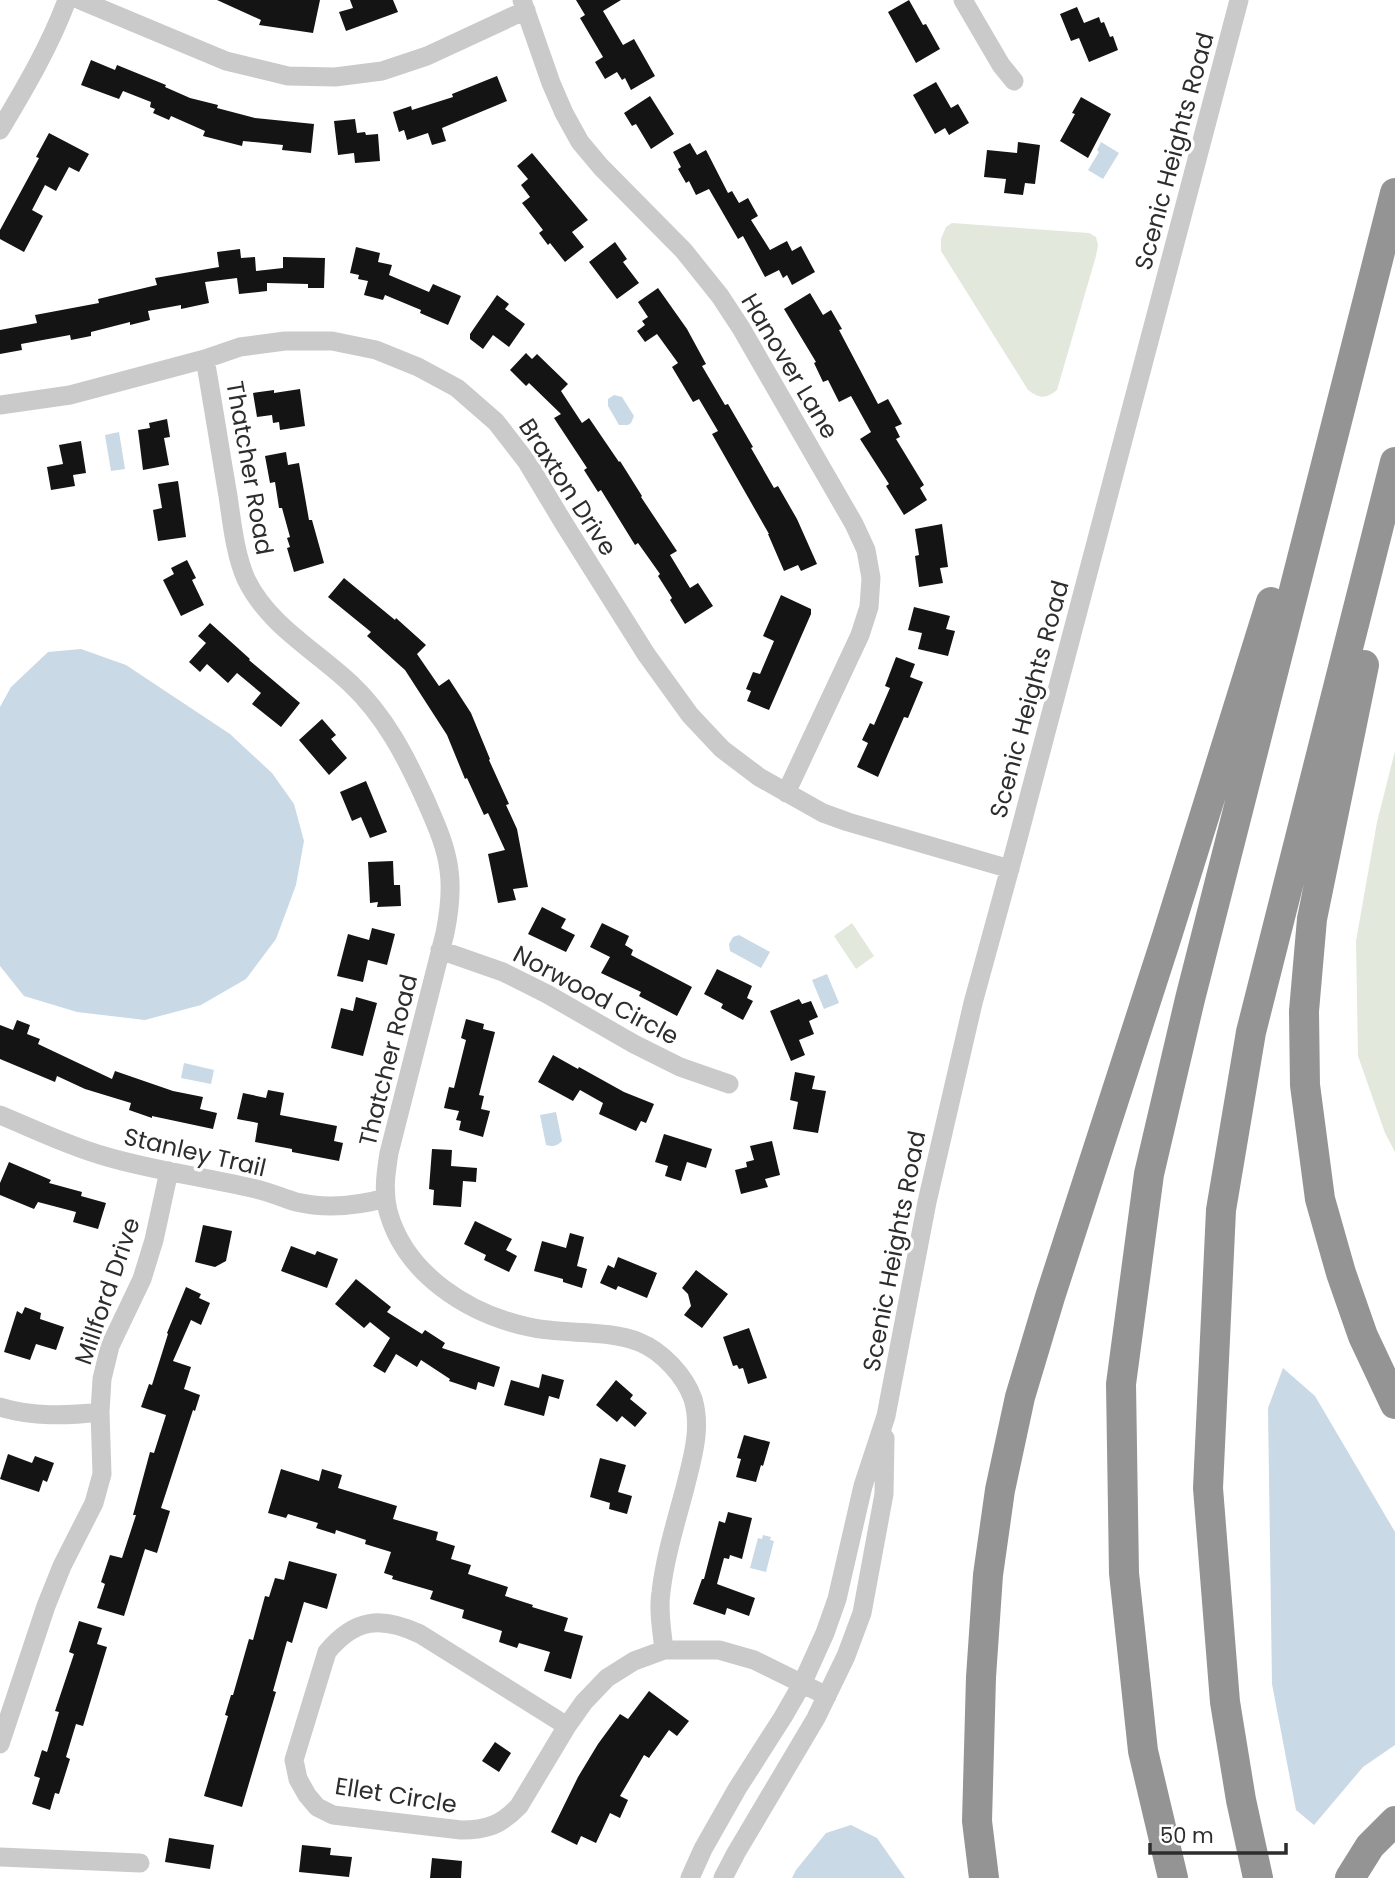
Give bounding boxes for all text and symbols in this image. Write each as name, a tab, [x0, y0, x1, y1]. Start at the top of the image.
street label: Scenic Heights Road	[1126, 28, 1222, 274]
street label: Hanover Lane	[734, 287, 846, 445]
street label: Thatcher Road	[218, 379, 282, 557]
street label: Braxton Drive	[511, 412, 625, 562]
street label: Scenic Heights Road	[981, 576, 1077, 822]
street label: Norwood Circle	[507, 937, 685, 1053]
street label: Thatcher Road	[351, 971, 425, 1149]
street label: Stanley Trail	[121, 1120, 269, 1184]
street label: Scenic Heights Road	[854, 1128, 934, 1374]
street label: Millford Drive	[66, 1213, 148, 1369]
street label: Ellet Circle	[333, 1769, 459, 1821]
scale bar	[1150, 1812, 1286, 1856]
text: 50 m	[1160, 1821, 1214, 1850]

